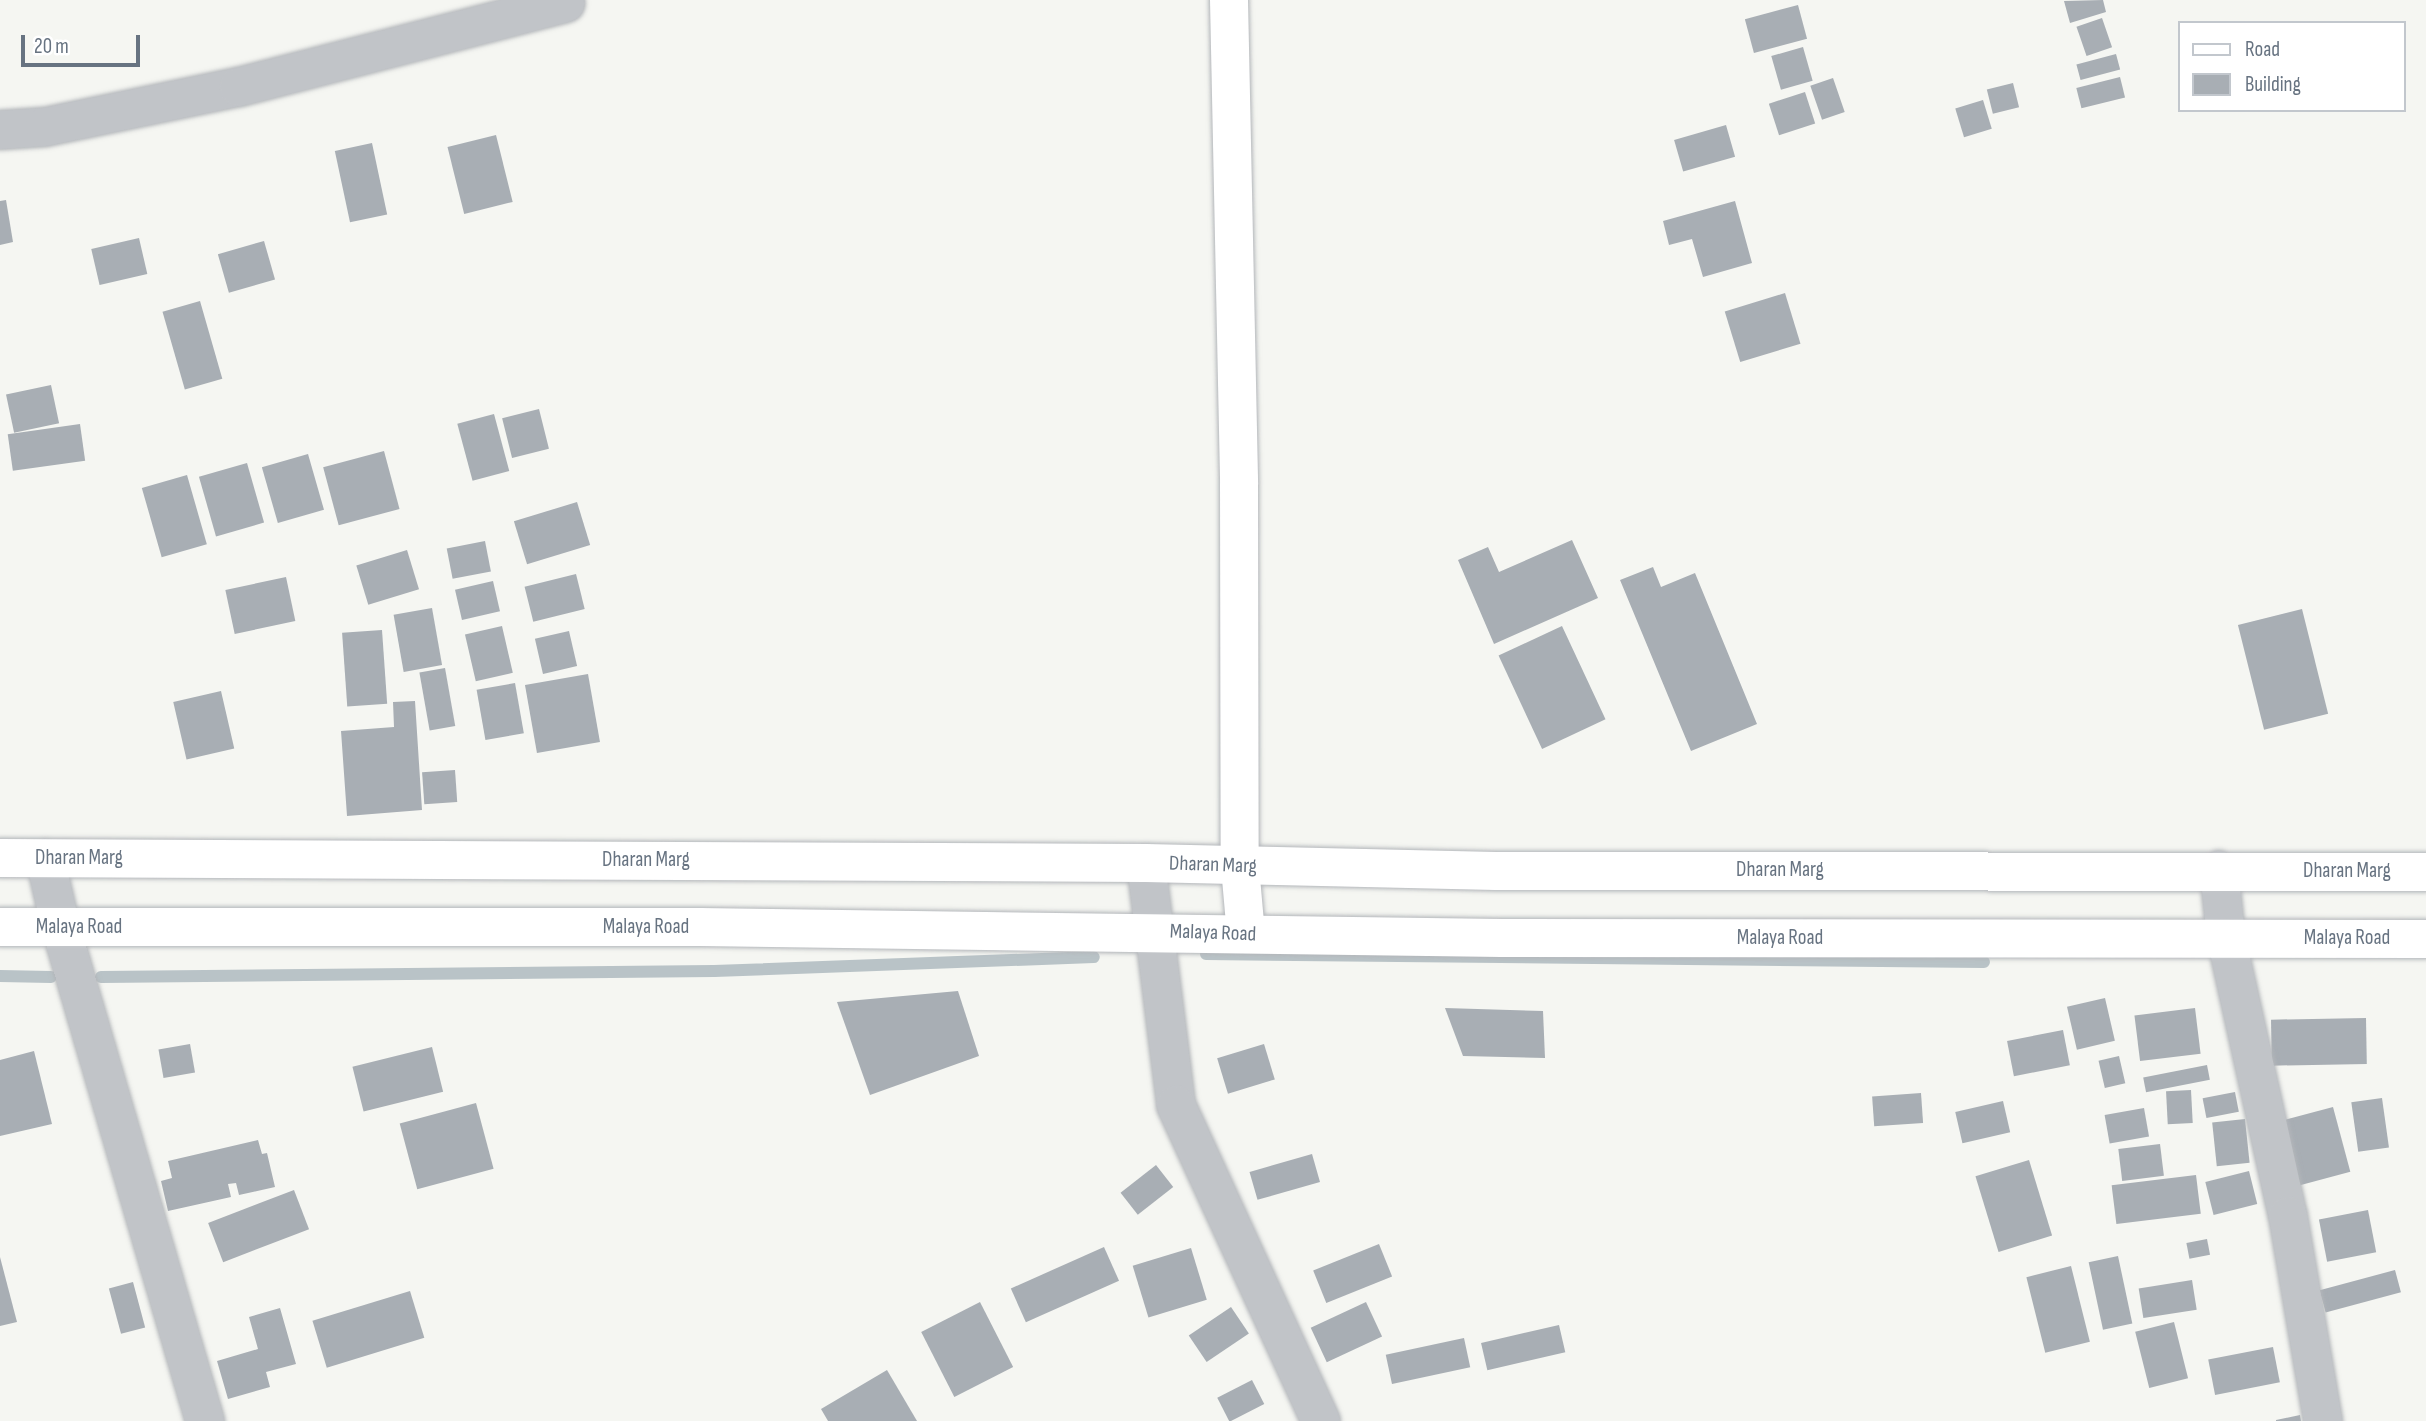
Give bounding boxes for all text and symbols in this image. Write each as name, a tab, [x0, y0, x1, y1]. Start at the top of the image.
scale bar	[24, 21, 144, 65]
legend	[2178, 21, 2405, 112]
text: 20 m	[34, 34, 69, 59]
text: Road	[2245, 37, 2280, 62]
text: Building	[2245, 72, 2301, 97]
street label: Dharan Marg	[35, 845, 123, 871]
street label: Dharan Marg	[602, 847, 690, 873]
street label: Dharan Marg	[1169, 851, 1257, 879]
street label: Dharan Marg	[1736, 857, 1824, 883]
street label: Dharan Marg	[2303, 858, 2391, 884]
street label: Malaya Road	[36, 914, 122, 940]
street label: Malaya Road	[603, 914, 689, 940]
street label: Malaya Road	[1169, 919, 1257, 947]
street label: Malaya Road	[1737, 925, 1823, 951]
street label: Malaya Road	[2304, 925, 2390, 951]

